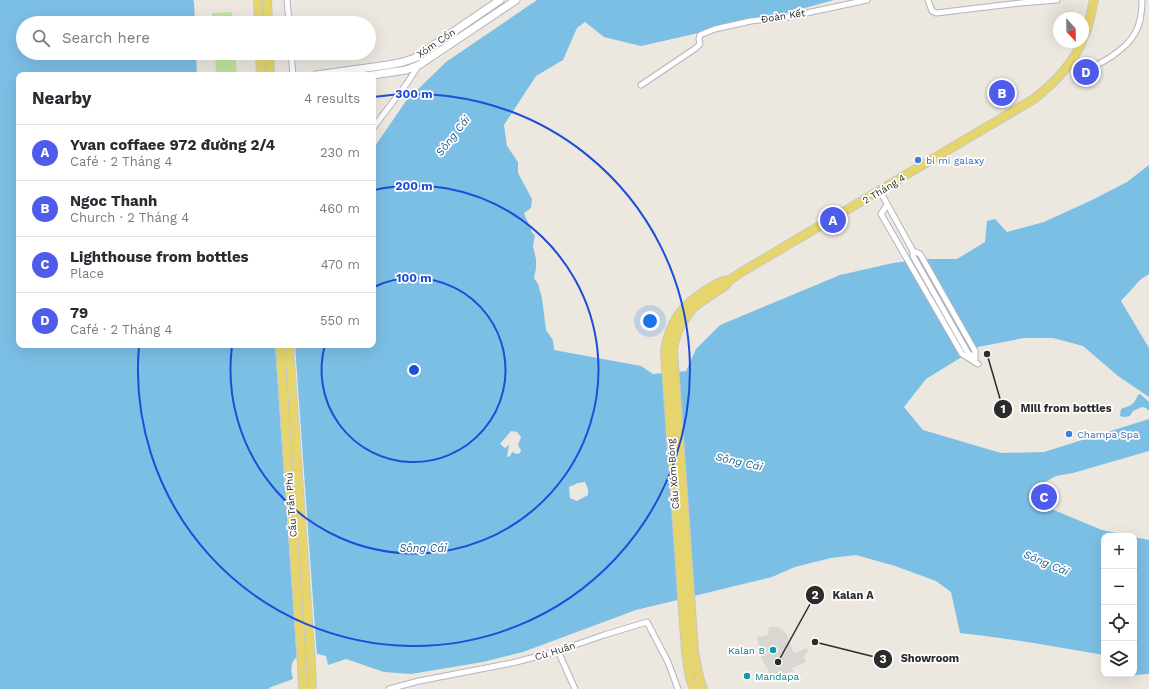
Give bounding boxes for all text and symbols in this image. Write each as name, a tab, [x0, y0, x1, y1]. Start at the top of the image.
street label: Đoàn Kết	[760, 7, 807, 25]
north arrow	[1053, 12, 1089, 48]
search box	[16, 16, 376, 60]
street label: Xóm Cồn	[415, 26, 457, 60]
icon: search	[30, 27, 52, 49]
text: Search here	[62, 29, 150, 47]
pin: D	[1073, 57, 1099, 87]
pin: B	[989, 78, 1015, 108]
text: 300 m	[395, 87, 433, 101]
text: Nearby	[32, 88, 91, 108]
text: 4 results	[304, 91, 360, 106]
water label: Sông Cái	[433, 112, 473, 159]
text: Yvan coffaee 972 đường 2/4	[70, 136, 275, 154]
text: A	[41, 145, 49, 160]
text: 230 m	[320, 145, 360, 160]
text: Café · 2 Tháng 4	[70, 154, 172, 169]
marker: bi mi galaxy	[913, 155, 923, 165]
place label: bi mi galaxy	[926, 155, 985, 166]
street label: 2 Tháng 4	[861, 172, 907, 206]
text: 200 m	[395, 179, 433, 193]
text: Ngoc Thanh	[70, 192, 157, 210]
text: B	[41, 201, 49, 216]
text: 460 m	[319, 201, 360, 216]
pin: A	[820, 205, 846, 235]
text: Church · 2 Tháng 4	[70, 210, 189, 225]
text: Lighthouse from bottles	[70, 248, 249, 266]
text: C	[41, 257, 49, 272]
text: 470 m	[321, 257, 360, 272]
text: Place	[70, 266, 104, 281]
text: 100 m	[396, 271, 432, 285]
text: 79	[70, 304, 88, 322]
your location	[640, 311, 660, 331]
text: D	[40, 313, 50, 328]
text: 550 m	[320, 313, 360, 328]
text: Café · 2 Tháng 4	[70, 322, 172, 337]
centre of rings	[407, 363, 421, 377]
callout: Mill from bottles	[993, 397, 1120, 420]
text: 1	[1000, 402, 1006, 416]
text: Mill from bottles	[1020, 402, 1112, 415]
marker: Champa Spa	[1064, 429, 1074, 439]
place label: Champa Spa	[1077, 429, 1139, 440]
street label: Cầu Xóm Bóng	[665, 438, 681, 510]
water label: Sông Cái	[714, 450, 765, 474]
street label: Cầu Trần Phú	[283, 472, 299, 538]
pin: C	[1031, 482, 1057, 512]
map controls	[1101, 533, 1137, 677]
button: +	[1101, 533, 1137, 569]
water label: Sông Cái	[399, 542, 448, 555]
water label: Sông Cái	[1022, 548, 1072, 579]
button: −	[1101, 569, 1137, 605]
callout: Kalan A	[805, 583, 882, 606]
text: 2	[811, 588, 819, 602]
text: Kalan A	[832, 589, 874, 602]
button: locate	[1101, 605, 1137, 641]
street label: Cù Huân	[533, 640, 577, 662]
button: layers	[1101, 641, 1137, 677]
place label: Kalan B	[728, 645, 765, 656]
marker: Kalan B	[768, 645, 778, 655]
callout: Showroom	[873, 647, 967, 670]
text: 3	[879, 652, 887, 666]
text: Showroom	[901, 652, 959, 665]
marker: Mandapa	[742, 671, 752, 681]
place label: Mandapa	[755, 671, 800, 682]

